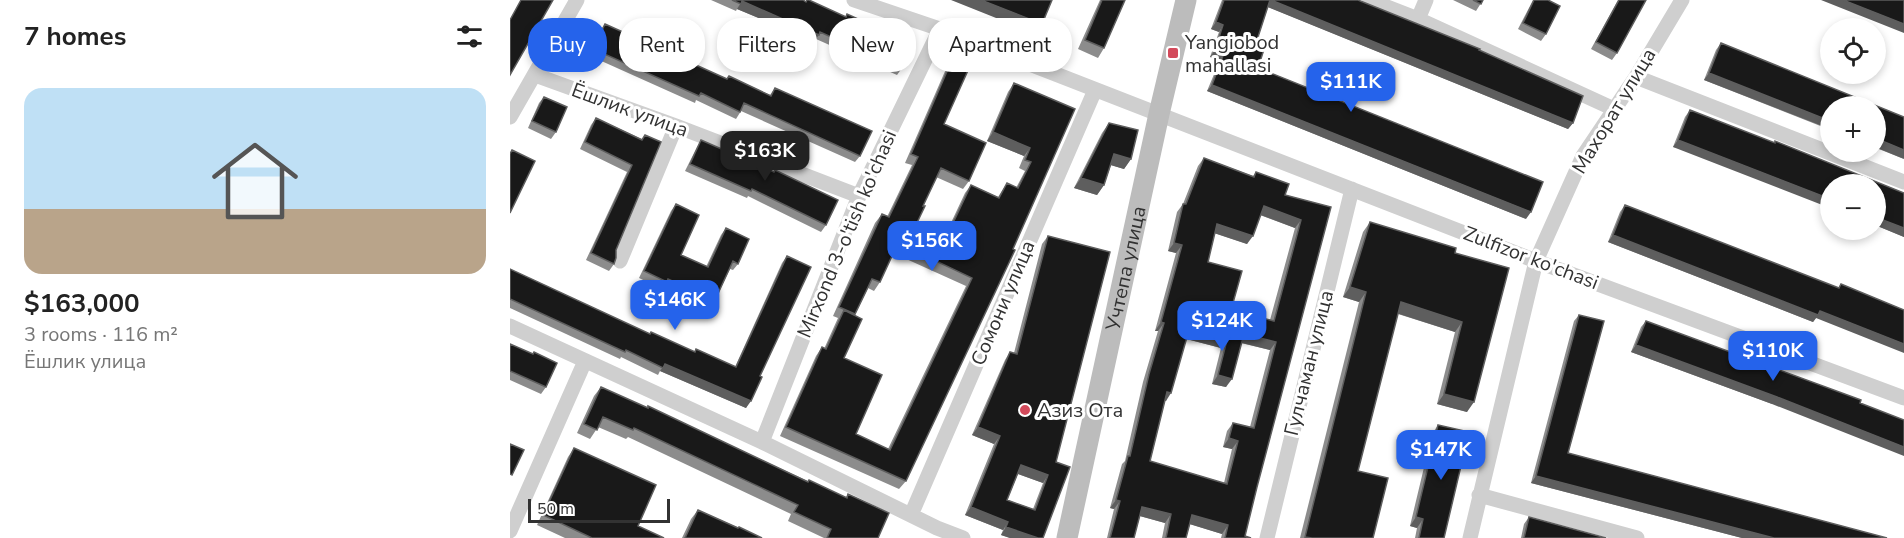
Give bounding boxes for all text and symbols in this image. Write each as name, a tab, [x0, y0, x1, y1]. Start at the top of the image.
chip: Buy	[528, 18, 607, 72]
chip: Rent	[619, 18, 705, 72]
chip: Filters	[717, 18, 817, 72]
chip: New	[829, 18, 916, 72]
chip: Apartment	[928, 18, 1072, 72]
map controls	[1820, 18, 1886, 240]
button: locate	[1820, 18, 1886, 84]
text: 7 homes	[24, 19, 126, 54]
icon: filters	[453, 20, 486, 53]
place label: Yangiobod mahallasi	[1184, 29, 1279, 79]
street label: Махорат улица	[1566, 43, 1662, 179]
marker: Yangiobod mahallasi	[1166, 46, 1180, 60]
pin: $111K	[1309, 62, 1393, 113]
text: $111K	[1320, 68, 1382, 95]
street label: Ёшлик улица	[568, 76, 692, 144]
button: +	[1820, 96, 1886, 162]
street label: Mirxond 3-o'tish ko'chasi	[791, 126, 903, 342]
icon: home	[201, 127, 309, 235]
pin: $163K	[723, 131, 807, 182]
text: $163K	[734, 137, 796, 164]
button: −	[1820, 174, 1886, 240]
street label: Учтепа улица	[1099, 203, 1152, 334]
street label: Zulfizor ko'chasi	[1459, 220, 1603, 296]
pin: $156K	[890, 221, 974, 272]
text: $156K	[901, 227, 963, 254]
street label: Сомони улица	[965, 236, 1041, 370]
pin: $146K	[633, 280, 717, 331]
text: $163,000	[24, 286, 140, 321]
text: $146K	[644, 286, 706, 313]
street label: Гулчаман улица	[1278, 288, 1340, 438]
pin: $124K	[1180, 301, 1264, 352]
text: $124K	[1191, 307, 1253, 334]
text: 3 rooms · 116 m²	[24, 321, 178, 348]
pin: $110K	[1731, 331, 1815, 382]
text: $110K	[1742, 337, 1804, 364]
text: Ёшлик улица	[24, 348, 146, 375]
place label: Азиз Ота	[1037, 397, 1123, 424]
marker: Азиз Ота	[1018, 403, 1032, 417]
pin: $147K	[1399, 430, 1483, 481]
text: $147K	[1410, 436, 1472, 463]
scale bar	[528, 496, 670, 524]
text: 50 m	[537, 498, 574, 520]

